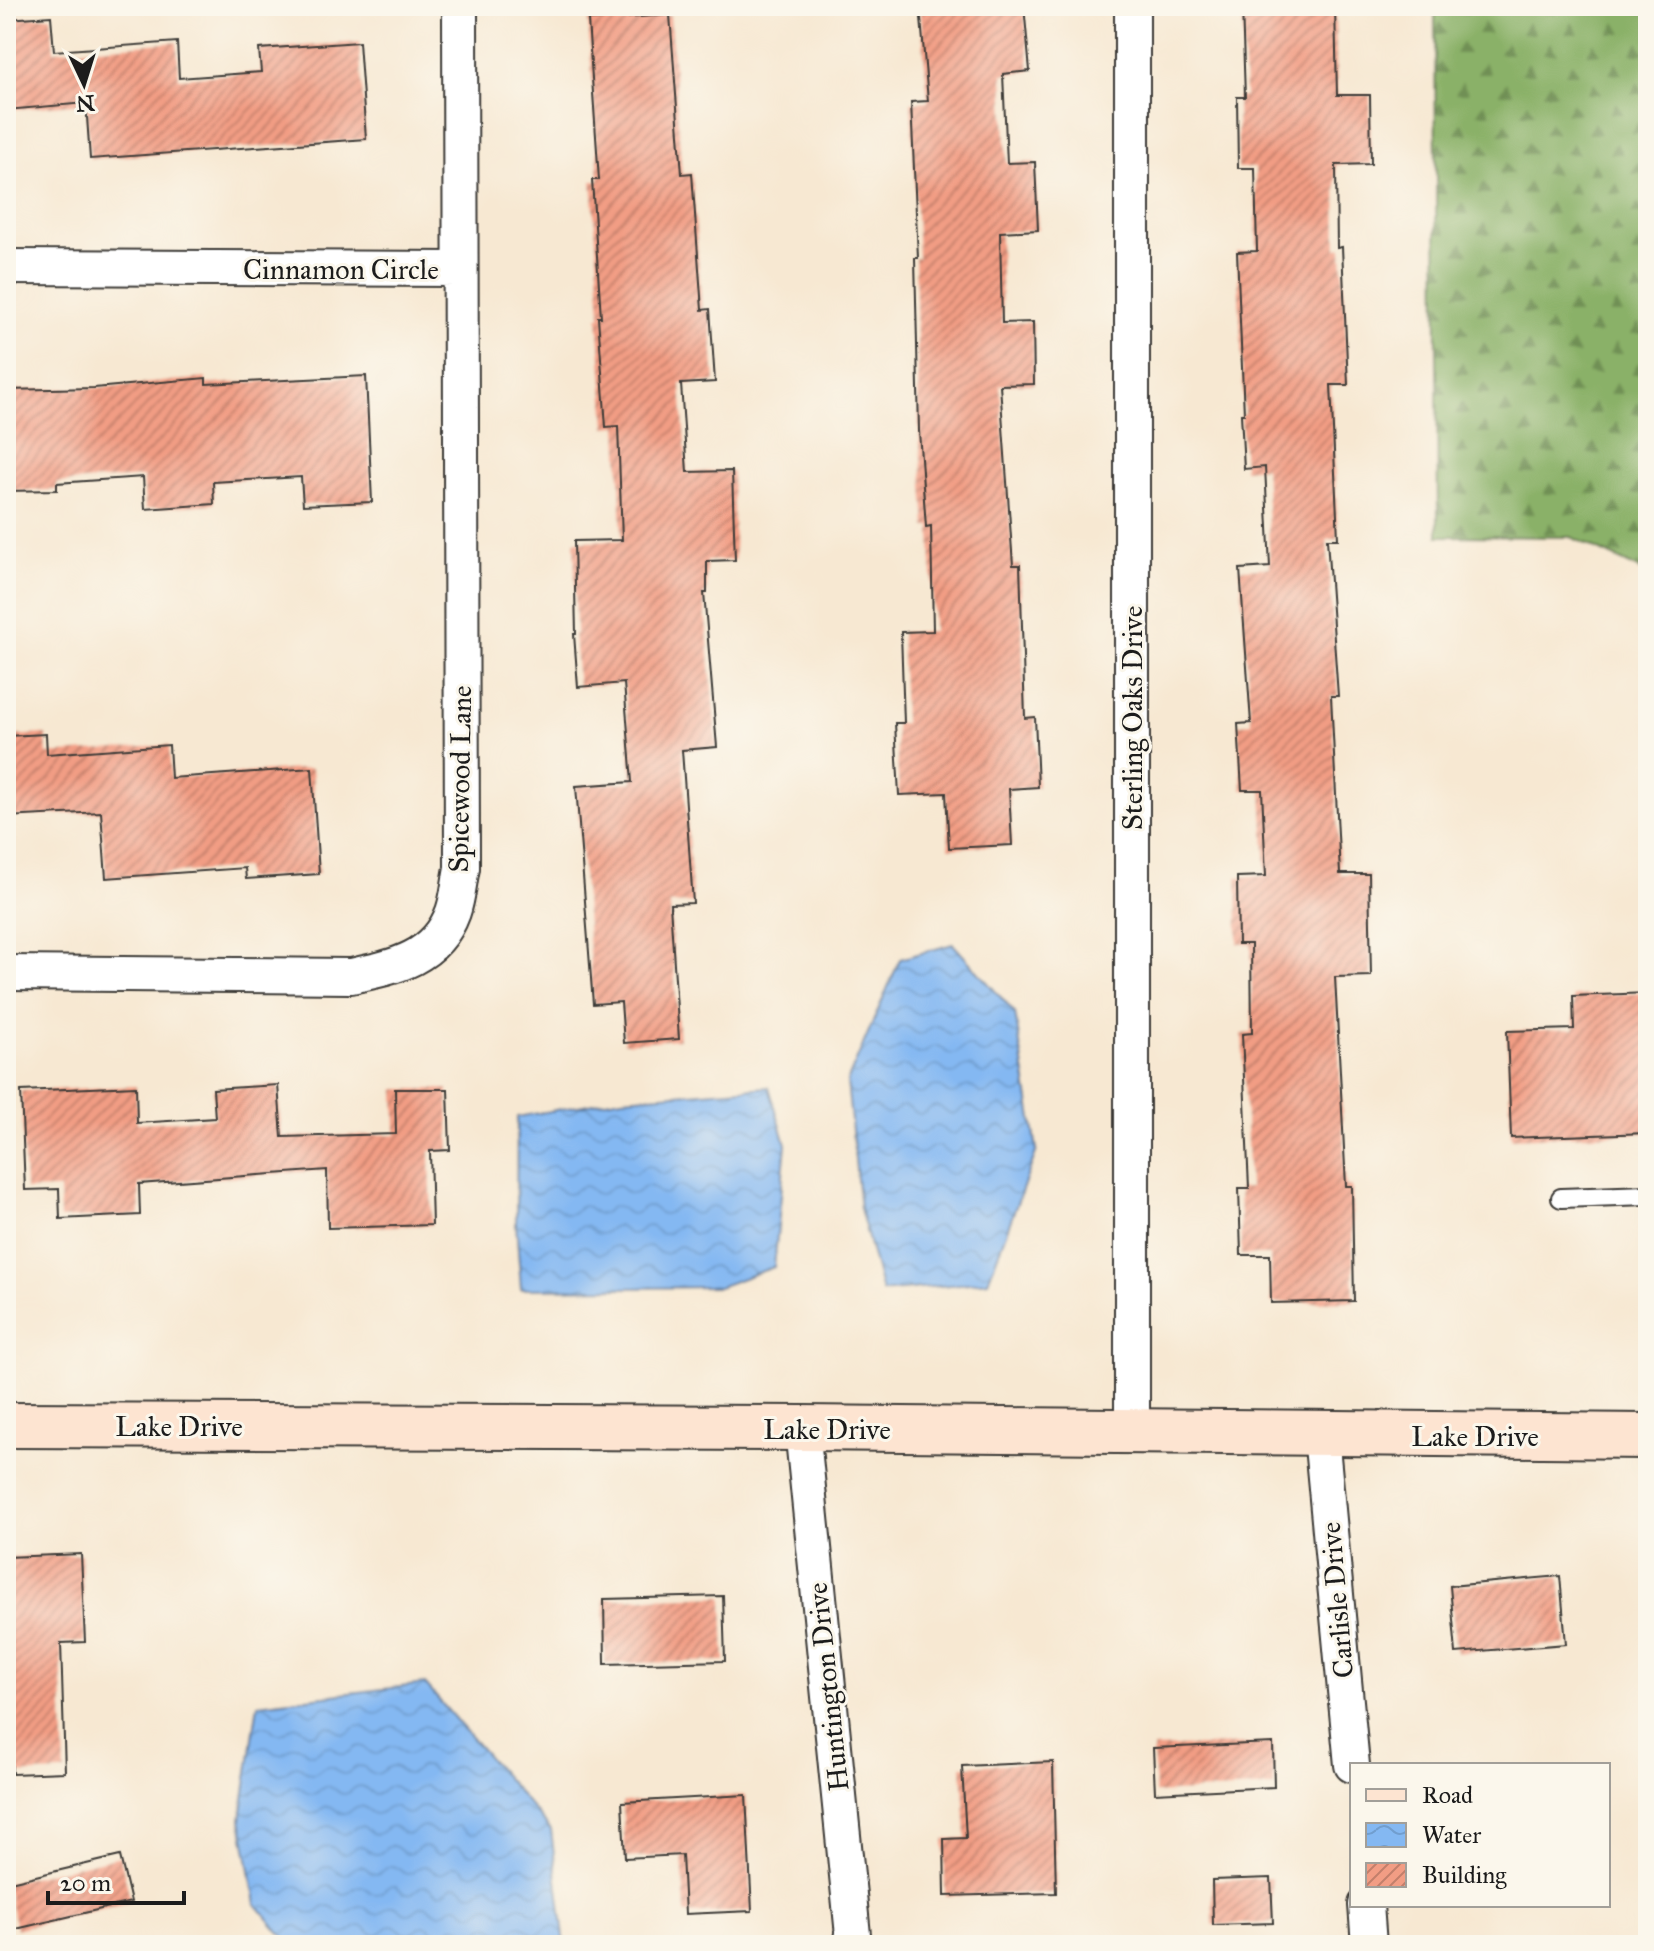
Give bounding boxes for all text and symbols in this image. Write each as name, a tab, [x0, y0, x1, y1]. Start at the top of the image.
north arrow	[44, 44, 124, 124]
text: N	[75, 89, 96, 118]
street label: Cinnamon Circle	[243, 252, 439, 287]
street label: Sterling Oaks Drive	[1115, 606, 1150, 830]
street label: Spicewood Lane	[441, 685, 479, 873]
street label: Lake Drive	[115, 1409, 243, 1444]
street label: Lake Drive	[763, 1412, 891, 1447]
street label: Lake Drive	[1411, 1419, 1539, 1454]
street label: Carlisle Drive	[1313, 1520, 1361, 1680]
street label: Huntington Drive	[800, 1581, 856, 1793]
legend	[1350, 1763, 1610, 1907]
text: Road	[1422, 1780, 1473, 1810]
text: Water	[1422, 1820, 1481, 1850]
scale bar	[48, 1855, 184, 1905]
text: Building	[1422, 1860, 1507, 1890]
text: 20 m	[60, 1868, 111, 1898]

